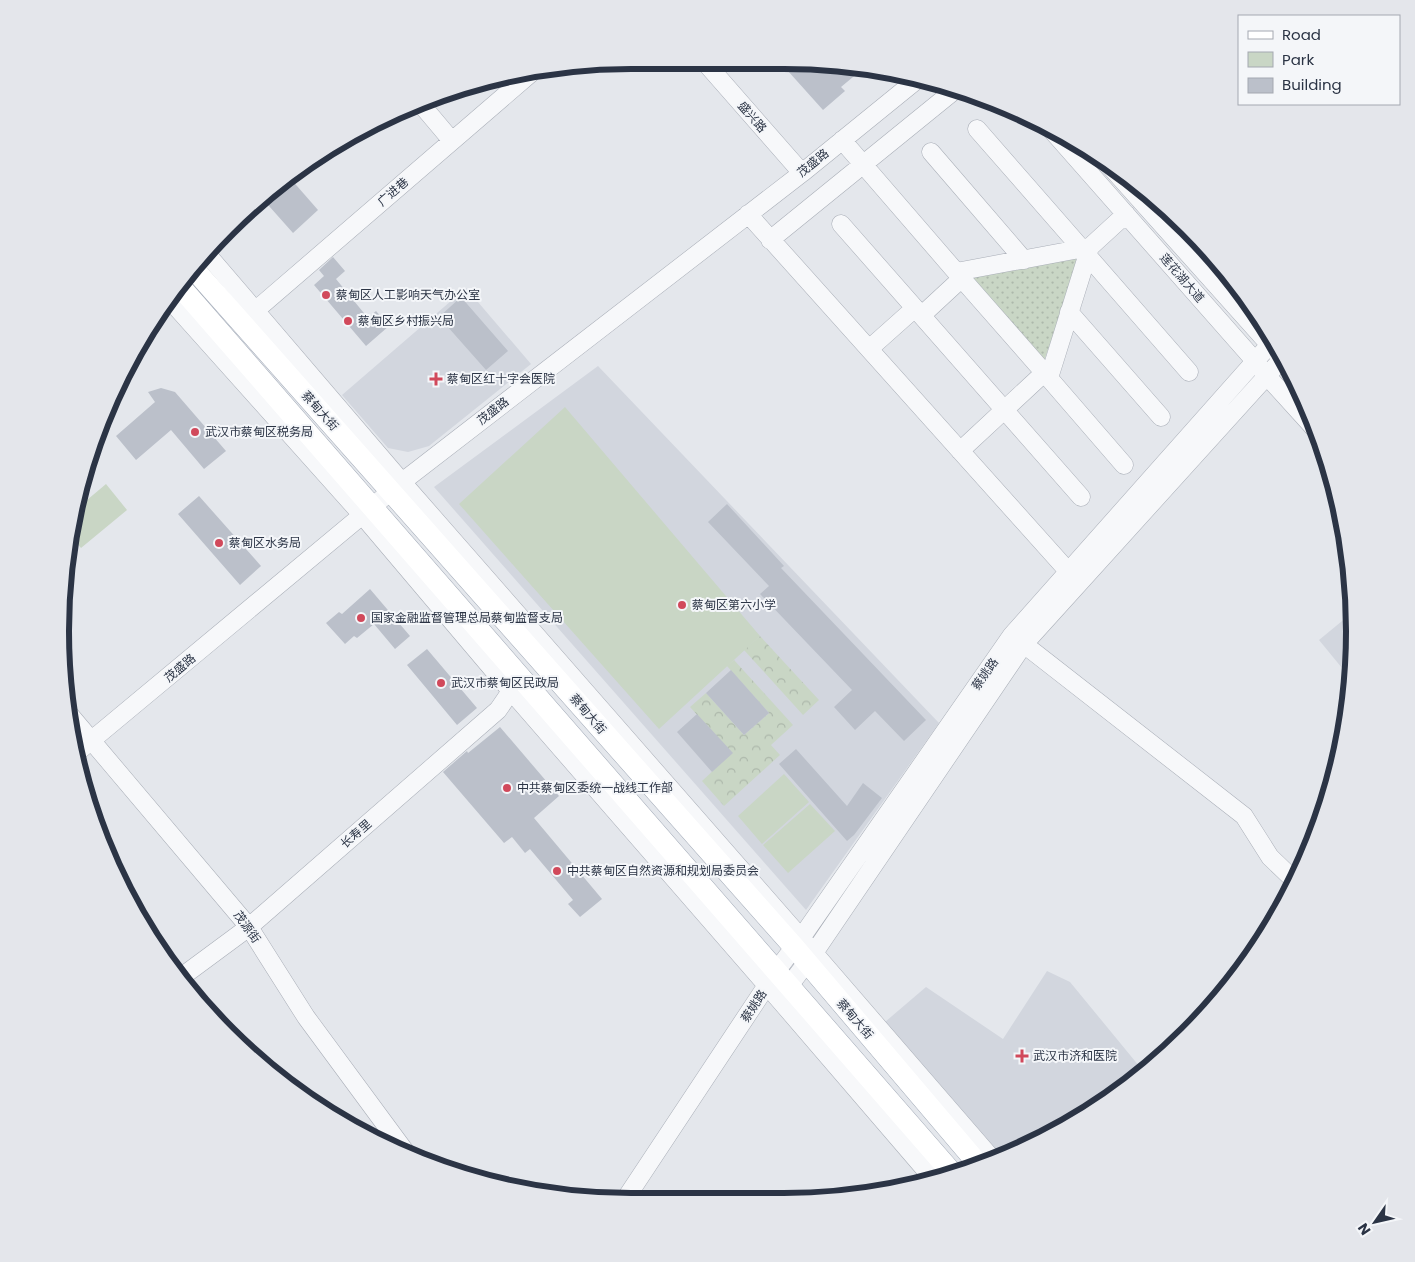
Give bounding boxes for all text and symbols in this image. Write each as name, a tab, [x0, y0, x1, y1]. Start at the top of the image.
legend	[1238, 15, 1400, 105]
text: Road	[1282, 24, 1321, 45]
text: Park	[1282, 49, 1314, 70]
text: Building	[1282, 74, 1342, 95]
street label: 盛兴路	[734, 98, 771, 136]
street label: 茂盛路	[793, 145, 832, 181]
street label: 广进巷	[374, 173, 412, 210]
street label: 莲花湖大道	[1156, 249, 1208, 306]
place label: 蔡甸区人工影响天气办公室	[336, 286, 480, 303]
marker: 蔡甸区人工影响天气办公室	[320, 289, 332, 301]
place label: 蔡甸区乡村振兴局	[358, 312, 454, 329]
marker: 蔡甸区乡村振兴局	[342, 315, 354, 327]
place label: 蔡甸区红十字会医院	[447, 370, 555, 387]
marker: 蔡甸区红十字会医院	[429, 372, 443, 386]
street label: 蔡甸大街	[298, 387, 343, 434]
street label: 茂盛路	[473, 393, 512, 428]
place label: 武汉市蔡甸区税务局	[205, 423, 313, 440]
marker: 武汉市蔡甸区税务局	[189, 426, 201, 438]
place label: 蔡甸区水务局	[229, 534, 301, 551]
marker: 蔡甸区水务局	[213, 537, 225, 549]
place label: 蔡甸区第六小学	[692, 596, 776, 613]
marker: 蔡甸区第六小学	[676, 599, 688, 611]
place label: 国家金融监督管理总局蔡甸监督支局	[371, 609, 563, 626]
marker: 国家金融监督管理总局蔡甸监督支局	[355, 612, 367, 624]
street label: 茂盛路	[160, 650, 199, 686]
street label: 蔡姚路	[967, 654, 1002, 693]
place label: 武汉市蔡甸区民政局	[451, 674, 559, 691]
marker: 武汉市蔡甸区民政局	[435, 677, 447, 689]
street label: 蔡甸大街	[566, 690, 611, 737]
place label: 中共蔡甸区委统一战线工作部	[517, 779, 673, 796]
marker: 中共蔡甸区委统一战线工作部	[501, 782, 513, 794]
street label: 长寿里	[337, 815, 375, 852]
place label: 中共蔡甸区自然资源和规划局委员会	[567, 862, 759, 879]
marker: 中共蔡甸区自然资源和规划局委员会	[551, 865, 563, 877]
street label: 茂源街	[230, 907, 265, 946]
street label: 蔡姚路	[737, 986, 771, 1025]
street label: 蔡甸大街	[833, 995, 878, 1042]
place label: 武汉市济和医院	[1033, 1047, 1117, 1064]
marker: 武汉市济和医院	[1015, 1049, 1029, 1063]
north arrow	[1350, 1197, 1400, 1247]
text: N	[1353, 1219, 1375, 1239]

